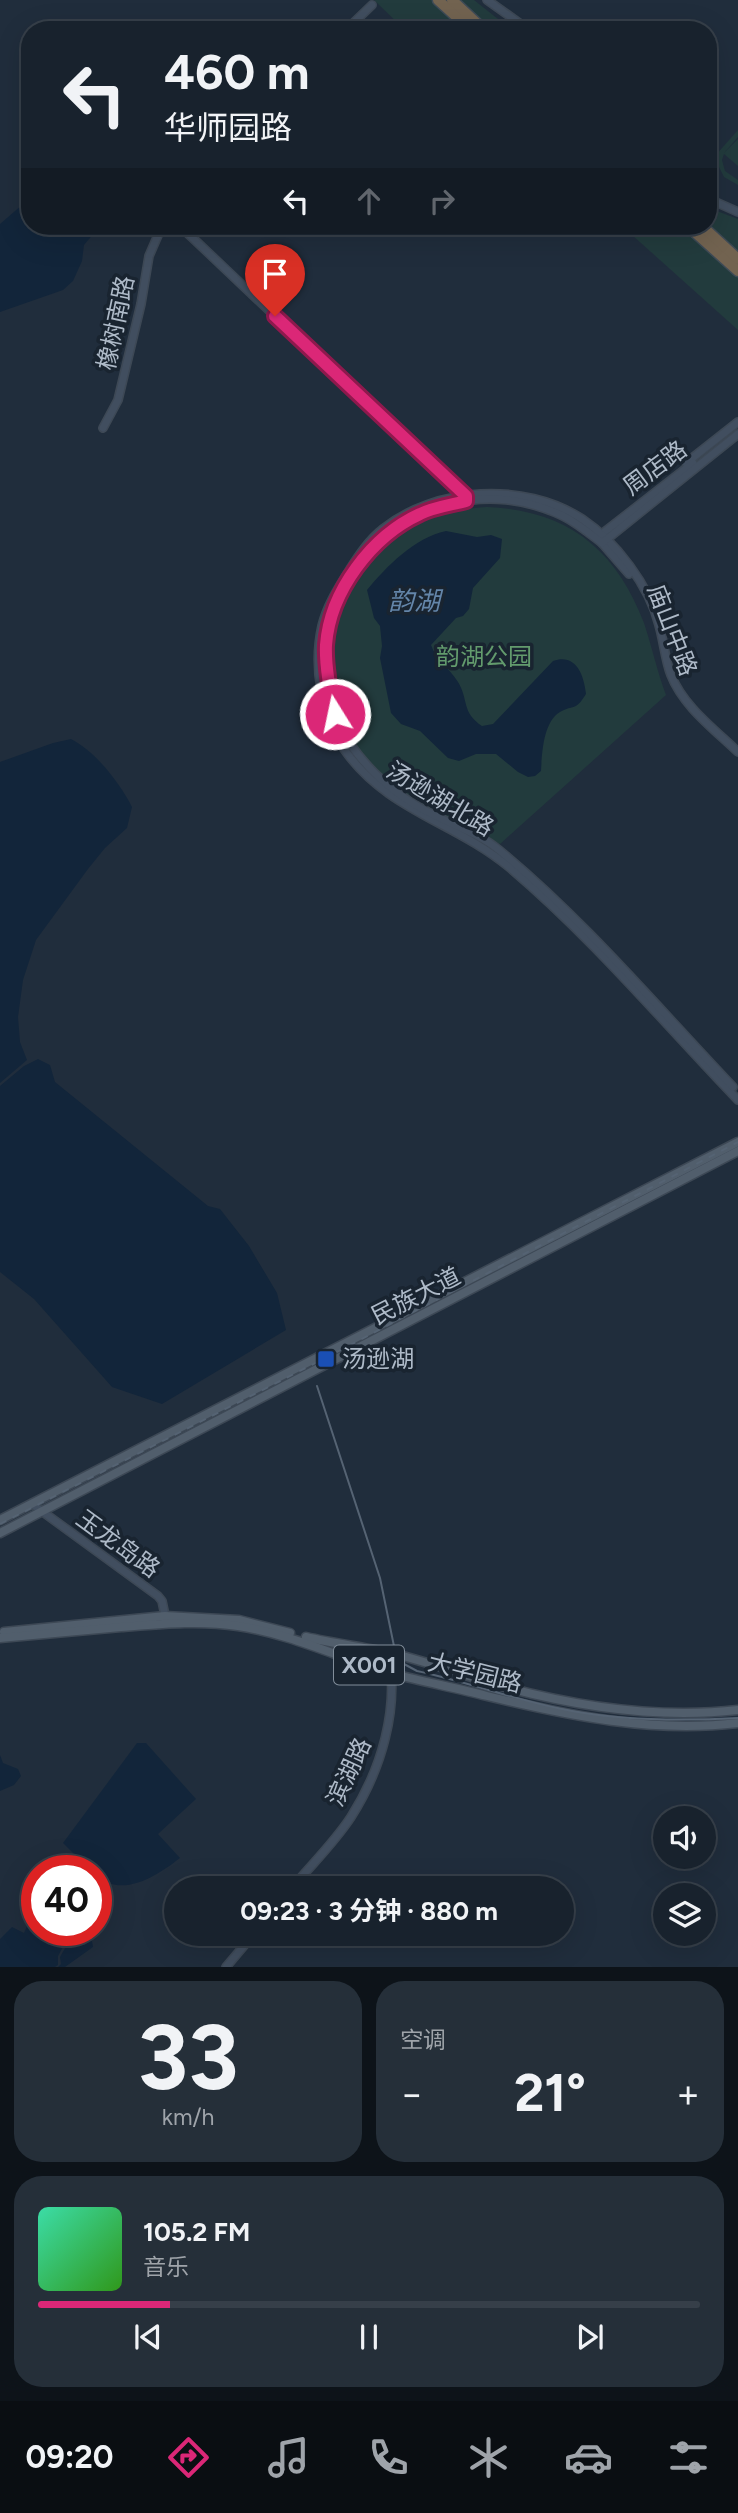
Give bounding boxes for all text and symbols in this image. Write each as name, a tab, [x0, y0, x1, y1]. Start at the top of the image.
text: 460 m	[164, 42, 310, 101]
icon: left	[49, 49, 140, 140]
text: 华师园路	[164, 109, 292, 147]
icon: left	[277, 182, 315, 220]
icon: ahead	[350, 182, 388, 220]
icon: right	[423, 182, 461, 220]
pin	[245, 244, 305, 316]
icon: arrive	[256, 255, 294, 293]
street label: 橡树南路	[91, 273, 140, 373]
street label: 周店路	[617, 434, 692, 501]
street label: 庙山中路	[642, 580, 703, 680]
water label: 韵湖	[388, 585, 444, 617]
park label: 韵湖公园	[436, 642, 532, 671]
position arrow	[298, 677, 372, 751]
street label: 汤逊湖北路	[381, 755, 499, 842]
street label: 民族大道	[366, 1261, 465, 1330]
place label: 汤逊湖	[342, 1344, 414, 1373]
marker: 汤逊湖	[316, 1349, 336, 1369]
street label: 玉龙岛路	[71, 1504, 166, 1584]
road number: X001	[334, 1646, 404, 1684]
street label: 大学园路	[425, 1647, 525, 1698]
street label: 滨湖路	[320, 1733, 377, 1811]
map controls	[653, 1806, 716, 1946]
button: sound	[653, 1806, 716, 1869]
speed limit sign: 40	[21, 1855, 112, 1946]
button: layers	[653, 1883, 716, 1946]
text: 09:23 · 3 分钟 · 880 m	[240, 1895, 498, 1927]
text: 33	[137, 2003, 239, 2112]
text: 空调	[400, 2026, 446, 2054]
text: 21°	[514, 2062, 586, 2124]
text: −	[400, 2071, 424, 2117]
text: +	[676, 2071, 700, 2117]
text: km/h	[162, 2103, 214, 2131]
text: 105.2 FM	[143, 2216, 250, 2248]
text: 音乐	[143, 2253, 189, 2281]
icon: previous	[129, 2318, 167, 2356]
icon: pause	[350, 2318, 388, 2356]
icon: next	[571, 2318, 609, 2356]
icon: directions	[164, 2433, 213, 2482]
icon: music	[264, 2433, 313, 2482]
icon: phone	[364, 2433, 413, 2482]
icon: climate	[464, 2433, 513, 2482]
icon: car	[564, 2433, 613, 2482]
icon: filters	[664, 2433, 713, 2482]
text: 09:20	[25, 2438, 114, 2476]

